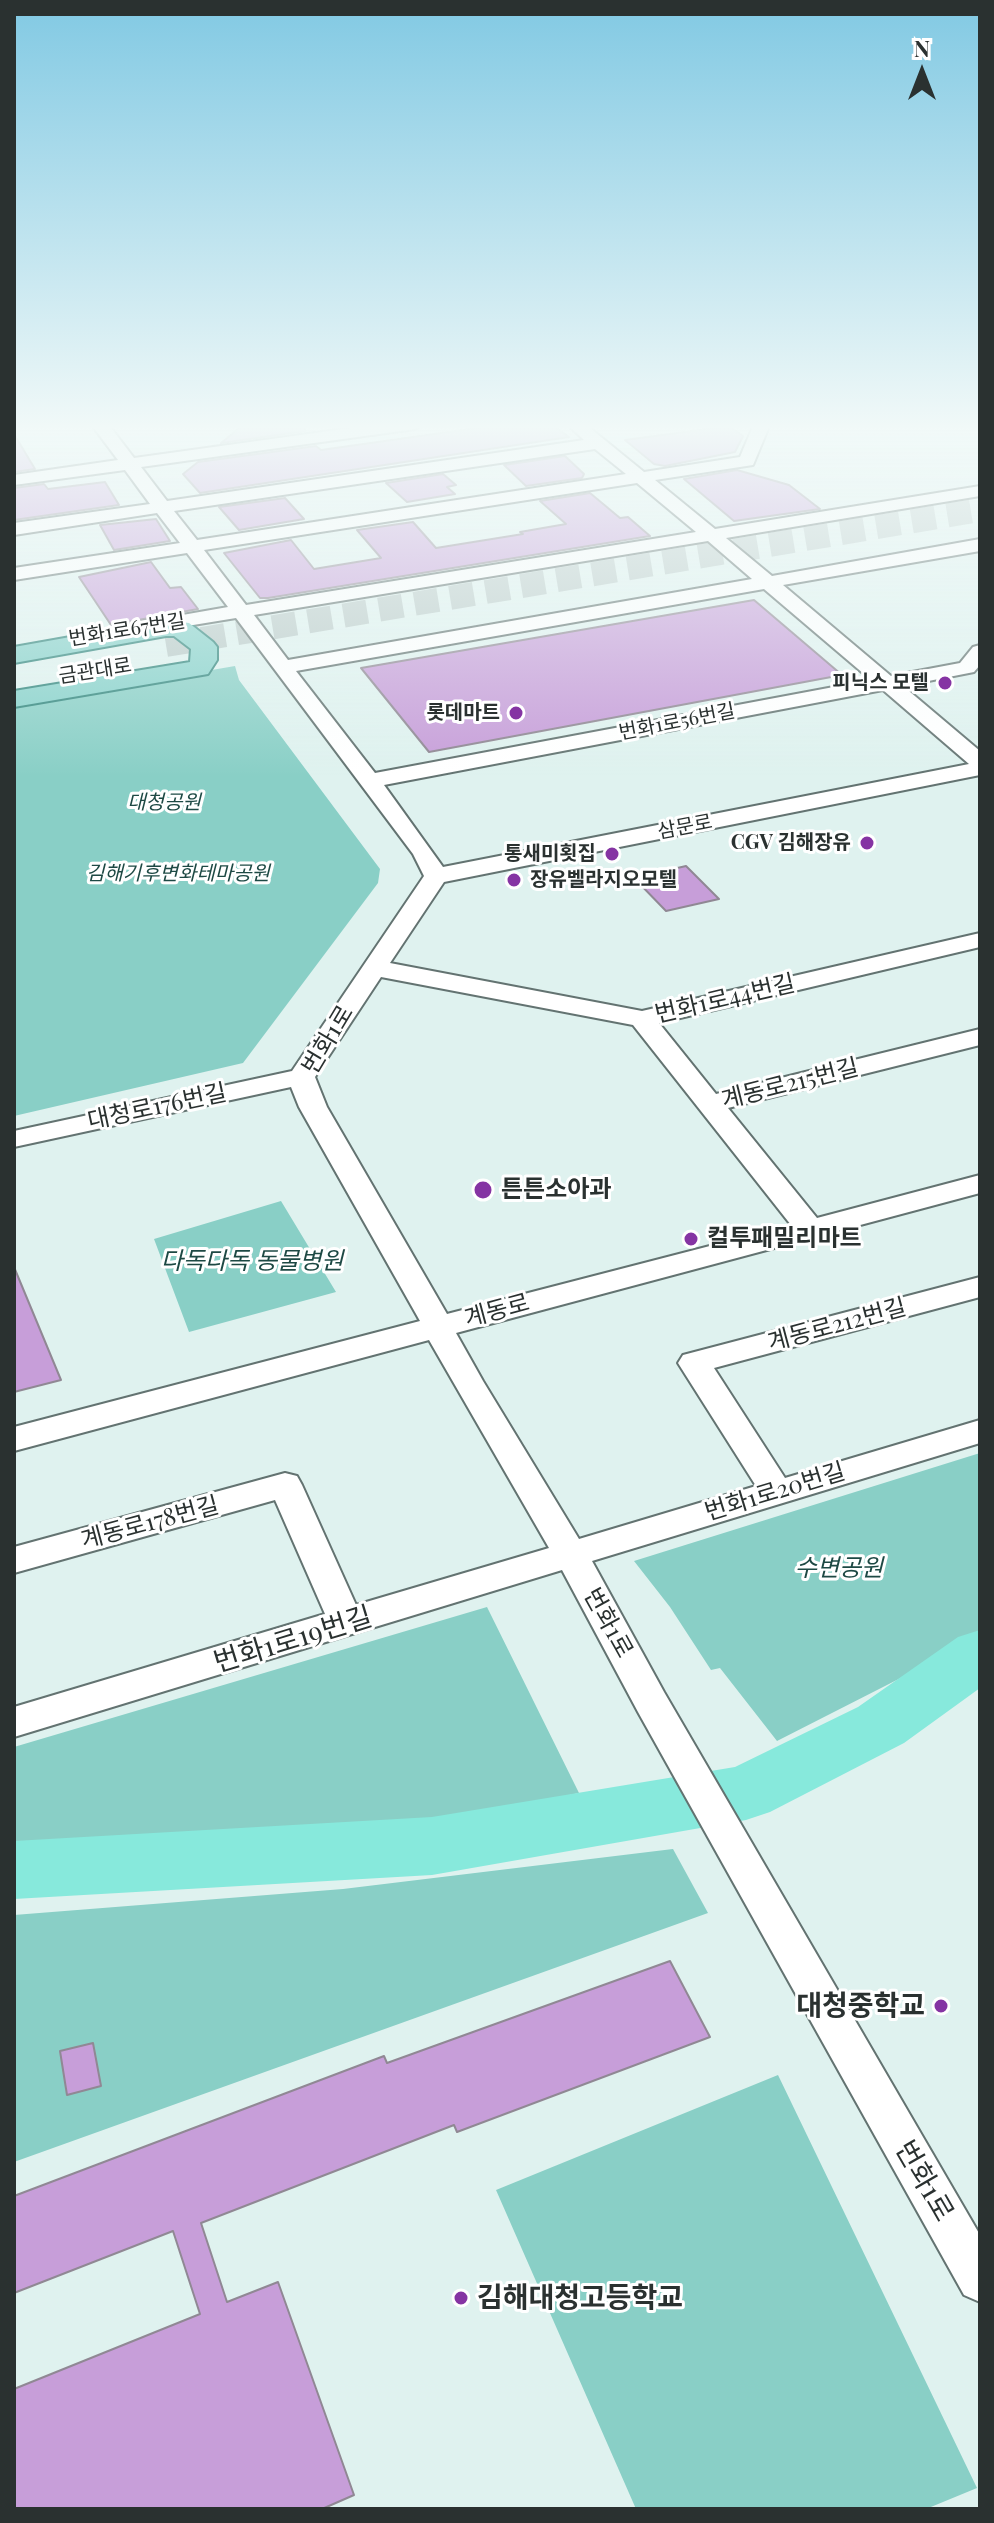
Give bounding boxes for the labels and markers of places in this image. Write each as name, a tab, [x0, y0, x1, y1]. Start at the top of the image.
place label: 피닉스 모텔	[832, 671, 929, 695]
marker: 피닉스 모텔	[936, 674, 954, 692]
place label: 롯데마트	[426, 701, 500, 725]
marker: 롯데마트	[507, 704, 525, 722]
place label: CGV 김해장유	[731, 831, 851, 855]
marker: CGV 김해장유	[858, 834, 876, 852]
place label: 통새미횟집	[504, 842, 596, 866]
marker: 통새미횟집	[603, 845, 621, 863]
place label: 장유벨라지오모텔	[530, 868, 677, 892]
marker: 장유벨라지오모텔	[505, 871, 523, 889]
place label: 튼튼소아과	[501, 1176, 611, 1204]
marker: 튼튼소아과	[472, 1179, 494, 1201]
place label: 컬투패밀리마트	[707, 1225, 862, 1253]
marker: 컬투패밀리마트	[682, 1230, 700, 1248]
place label: 대청중학교	[796, 1989, 925, 2023]
marker: 대청중학교	[932, 1997, 950, 2015]
place label: 김해대청고등학교	[477, 2281, 683, 2315]
marker: 김해대청고등학교	[452, 2289, 470, 2307]

